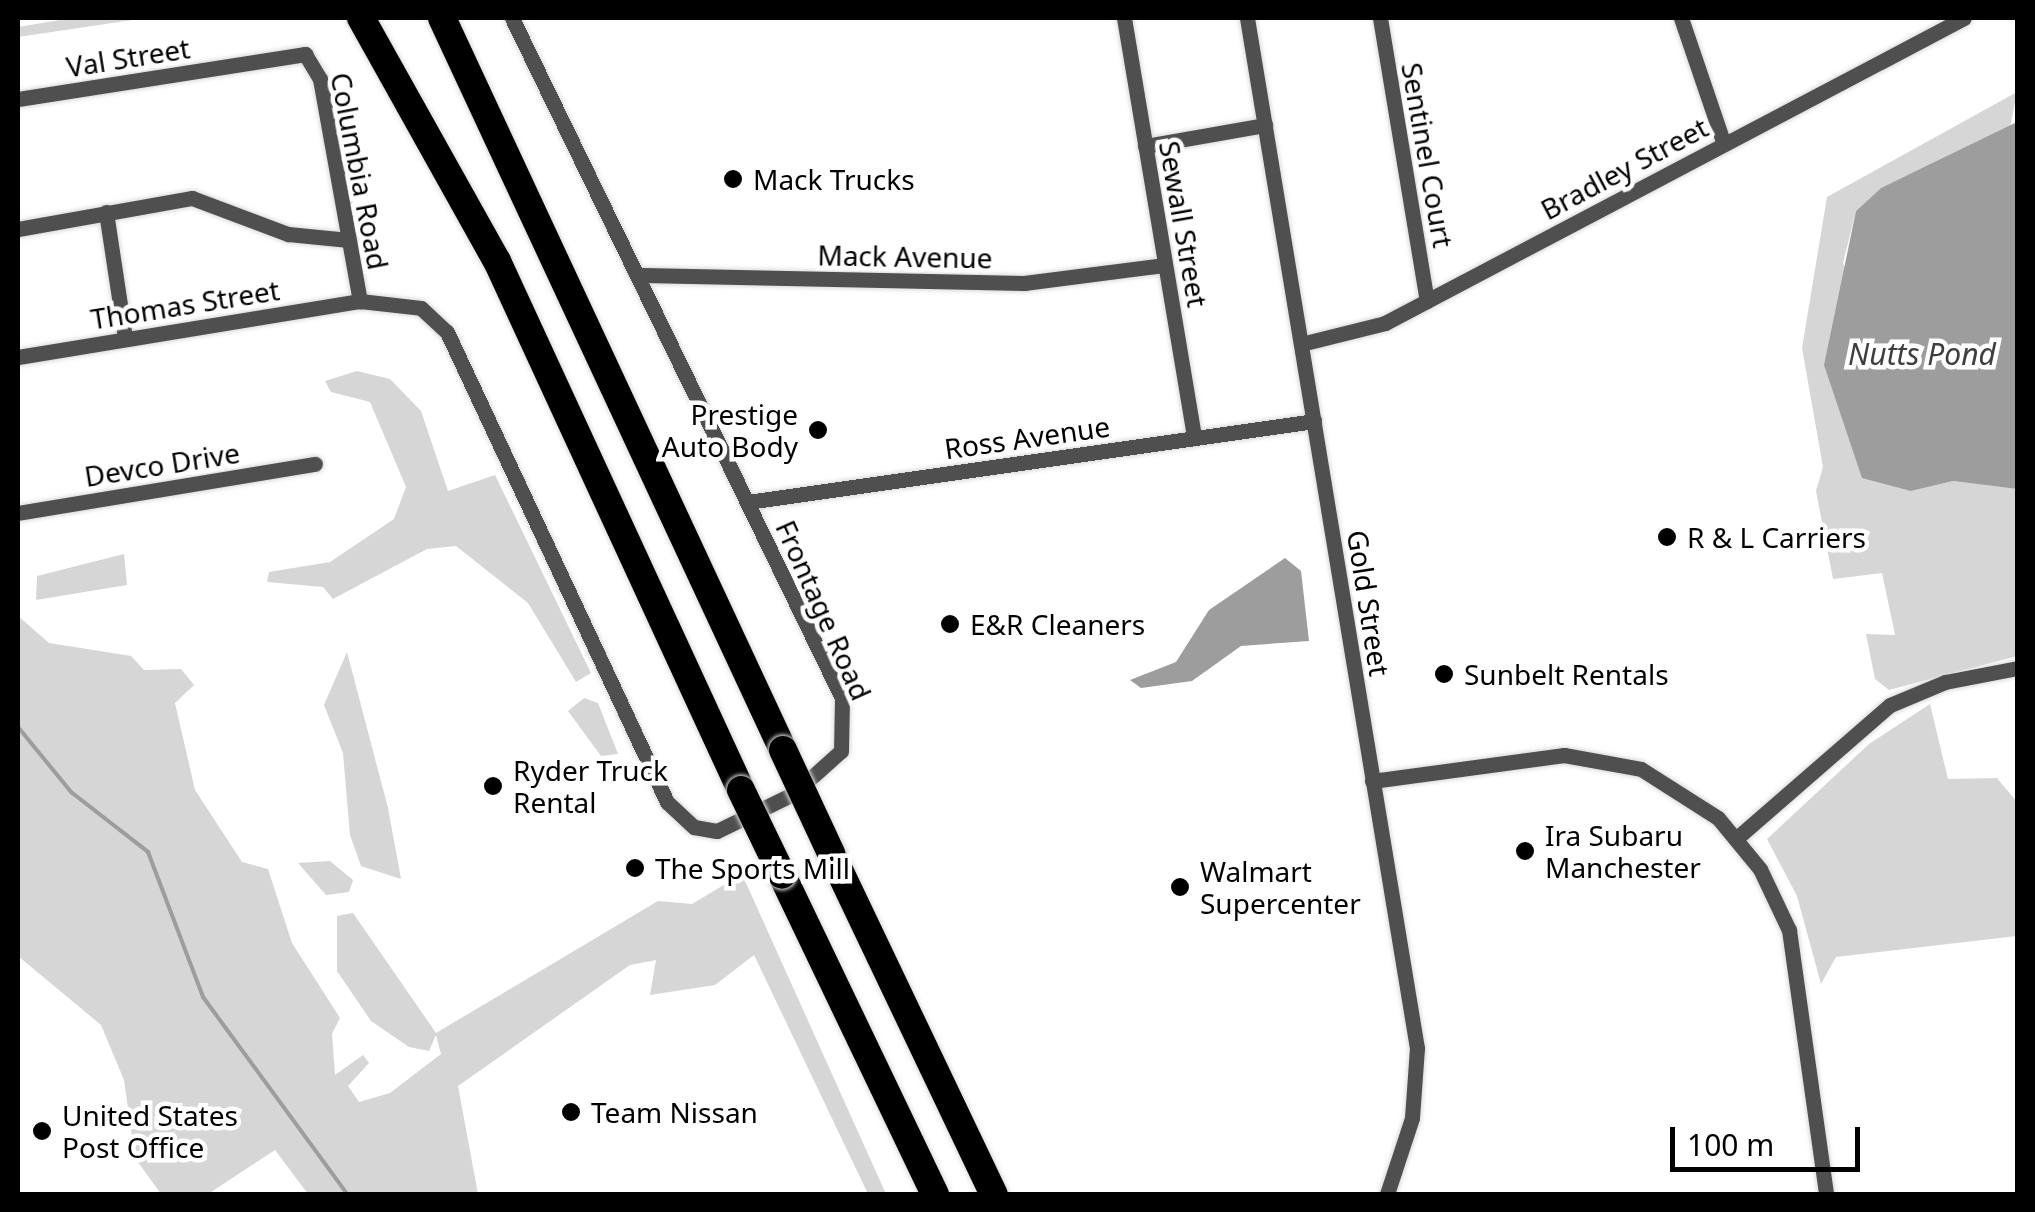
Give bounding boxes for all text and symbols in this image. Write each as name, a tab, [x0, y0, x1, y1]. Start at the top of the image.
street label: Val Street	[64, 31, 192, 83]
street label: Sentinel Court	[1395, 60, 1461, 250]
street label: Columbia Road	[324, 70, 396, 272]
street label: Bradley Street	[1535, 110, 1713, 226]
street label: Sewall Street	[1153, 138, 1215, 310]
place label: Mack Trucks	[753, 162, 915, 196]
marker: Mack Trucks	[722, 168, 744, 190]
street label: Mack Avenue	[817, 238, 993, 274]
street label: Thomas Street	[88, 273, 282, 335]
water label: Nutts Pond	[1848, 336, 1996, 372]
place label: Prestige Auto Body	[662, 397, 798, 463]
street label: Ross Avenue	[942, 409, 1112, 465]
marker: Prestige Auto Body	[807, 419, 829, 441]
street label: Devco Drive	[82, 435, 242, 493]
street label: Frontage Road	[769, 515, 879, 705]
place label: R & L Carriers	[1687, 520, 1866, 554]
marker: R & L Carriers	[1656, 526, 1678, 548]
street label: Gold Street	[1341, 528, 1397, 678]
place label: E&R Cleaners	[970, 607, 1145, 641]
marker: E&R Cleaners	[939, 613, 961, 635]
place label: Sunbelt Rentals	[1464, 657, 1669, 691]
marker: Sunbelt Rentals	[1433, 663, 1455, 685]
place label: Ryder Truck Rental	[513, 753, 668, 819]
marker: Ryder Truck Rental	[482, 775, 504, 797]
place label: Ira Subaru Manchester	[1545, 818, 1701, 884]
marker: Ira Subaru Manchester	[1514, 840, 1536, 862]
place label: The Sports Mill	[655, 851, 850, 885]
place label: Walmart Supercenter	[1200, 854, 1361, 920]
marker: The Sports Mill	[624, 857, 646, 879]
marker: Walmart Supercenter	[1169, 876, 1191, 898]
place label: Team Nissan	[591, 1095, 758, 1129]
place label: United States Post Office	[62, 1098, 238, 1164]
marker: Team Nissan	[560, 1101, 582, 1123]
scale bar	[1675, 1107, 1865, 1169]
marker: United States Post Office	[31, 1120, 53, 1142]
text: 100 m	[1687, 1124, 1774, 1165]

